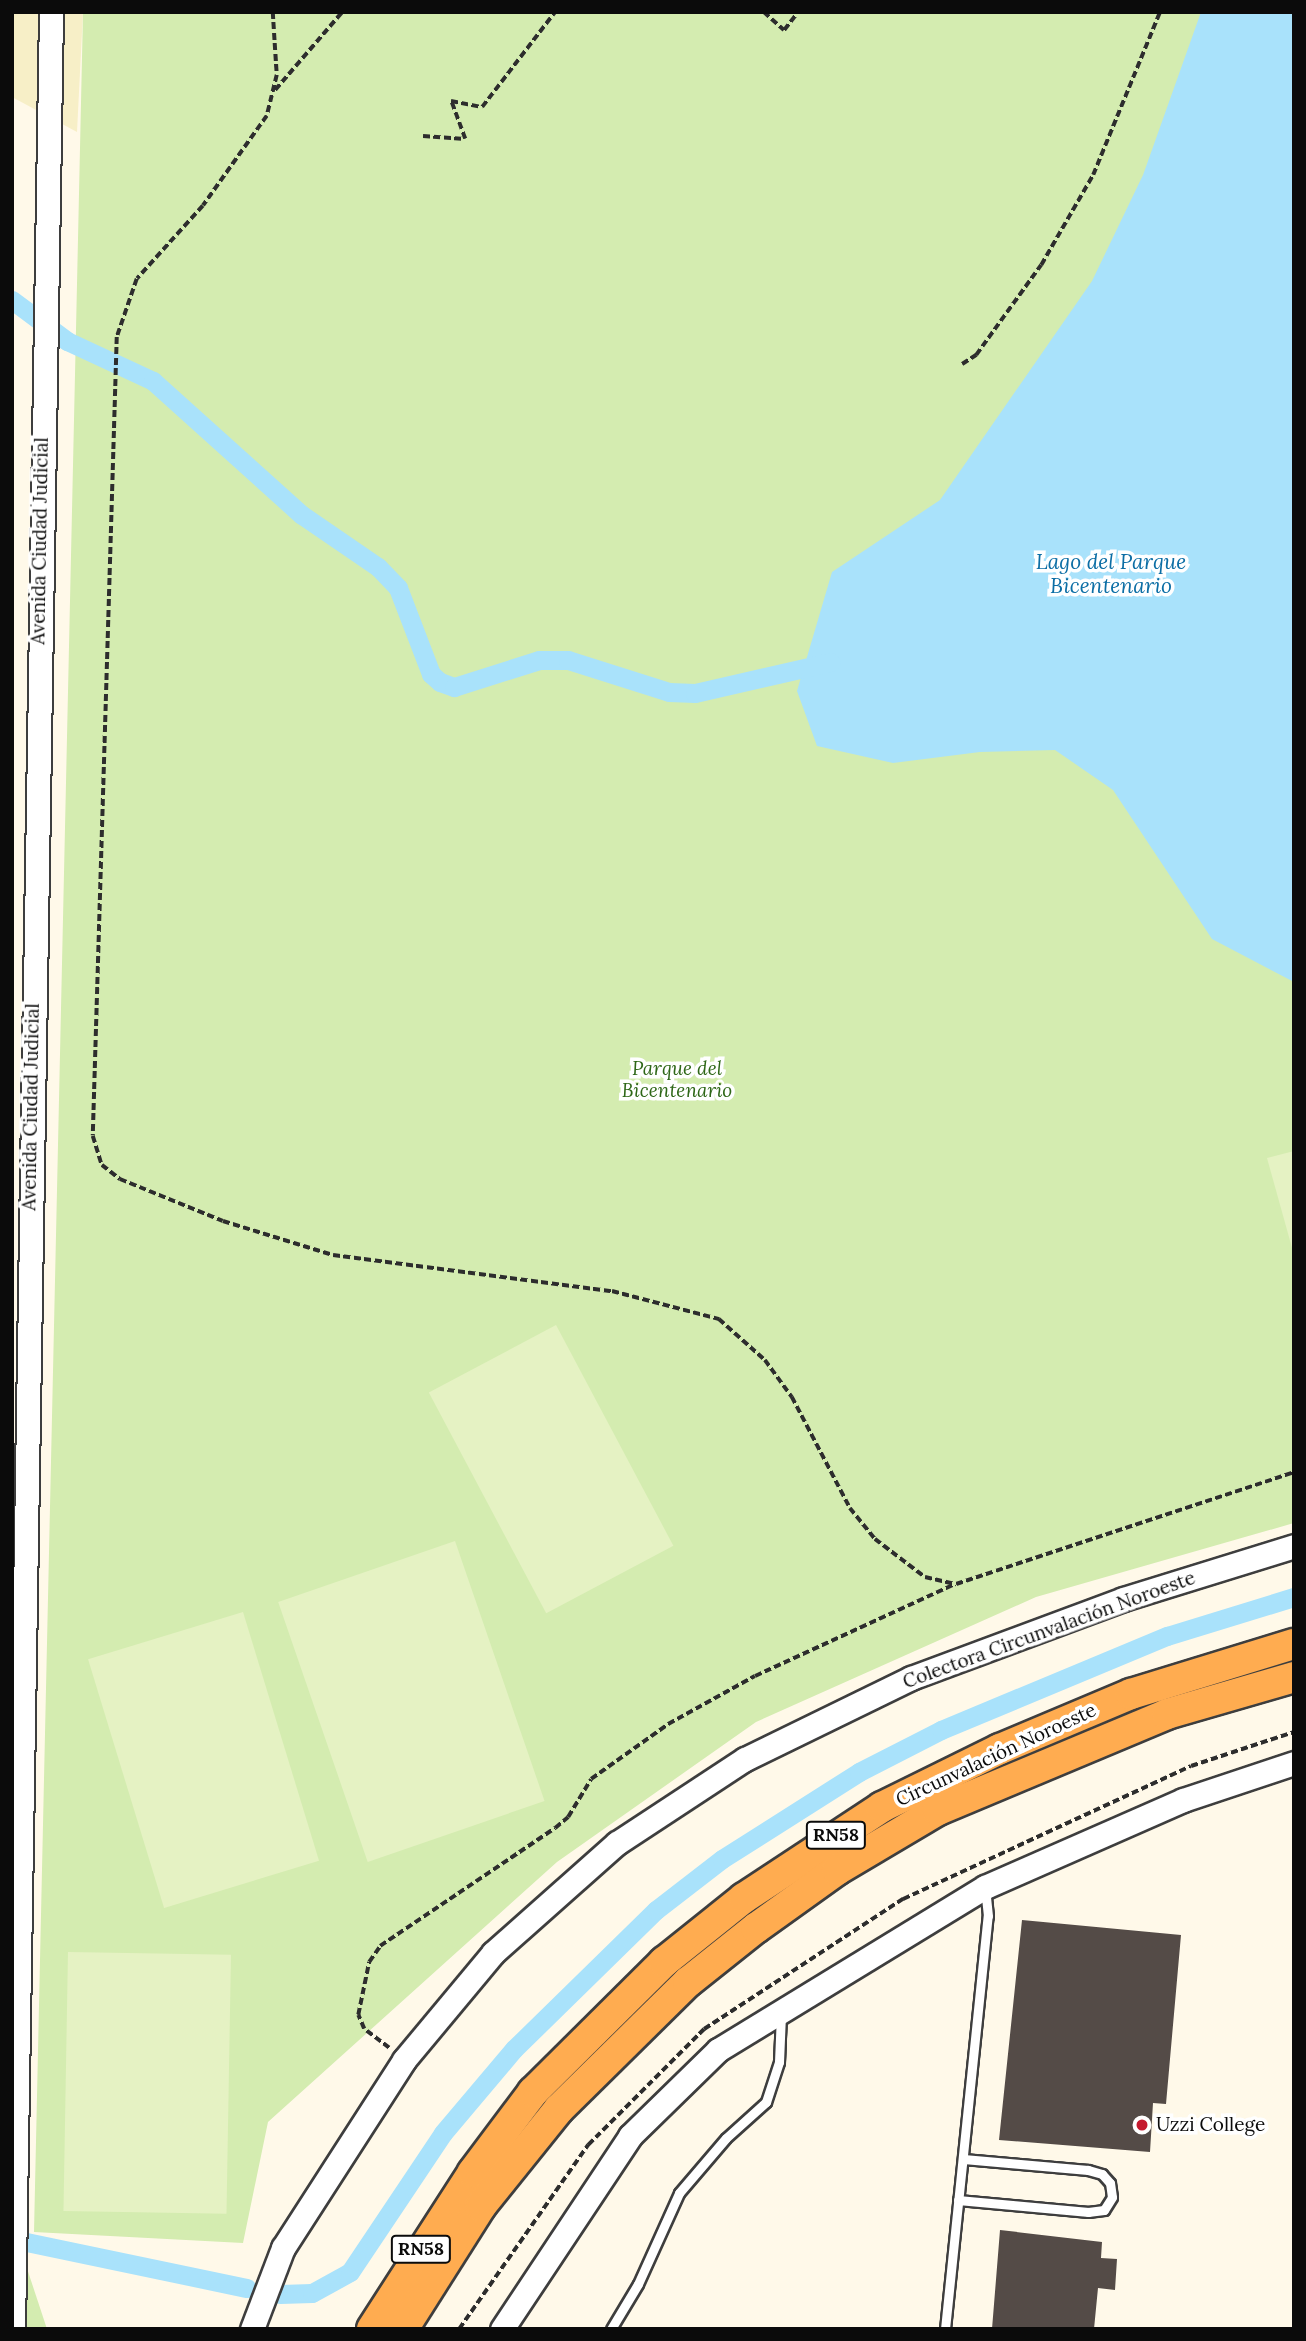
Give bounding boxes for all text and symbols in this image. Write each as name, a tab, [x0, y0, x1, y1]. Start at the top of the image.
street label: Avenida Ciudad Judicial	[27, 437, 53, 645]
water label: Lago del Parque Bicentenario	[1036, 549, 1186, 599]
street label: Avenida Ciudad Judicial	[18, 1003, 44, 1211]
park label: Parque del Bicentenario	[622, 1058, 732, 1102]
street label: Colectora Circunvalación Noroeste	[900, 1566, 1198, 1694]
street label: Circunvalación Noroeste	[892, 1699, 1100, 1811]
road number: RN58	[804, 1821, 868, 1850]
place label: Uzzi College	[1156, 2114, 1265, 2136]
marker: Uzzi College	[1134, 2117, 1150, 2133]
road number: RN58	[390, 2234, 452, 2264]

